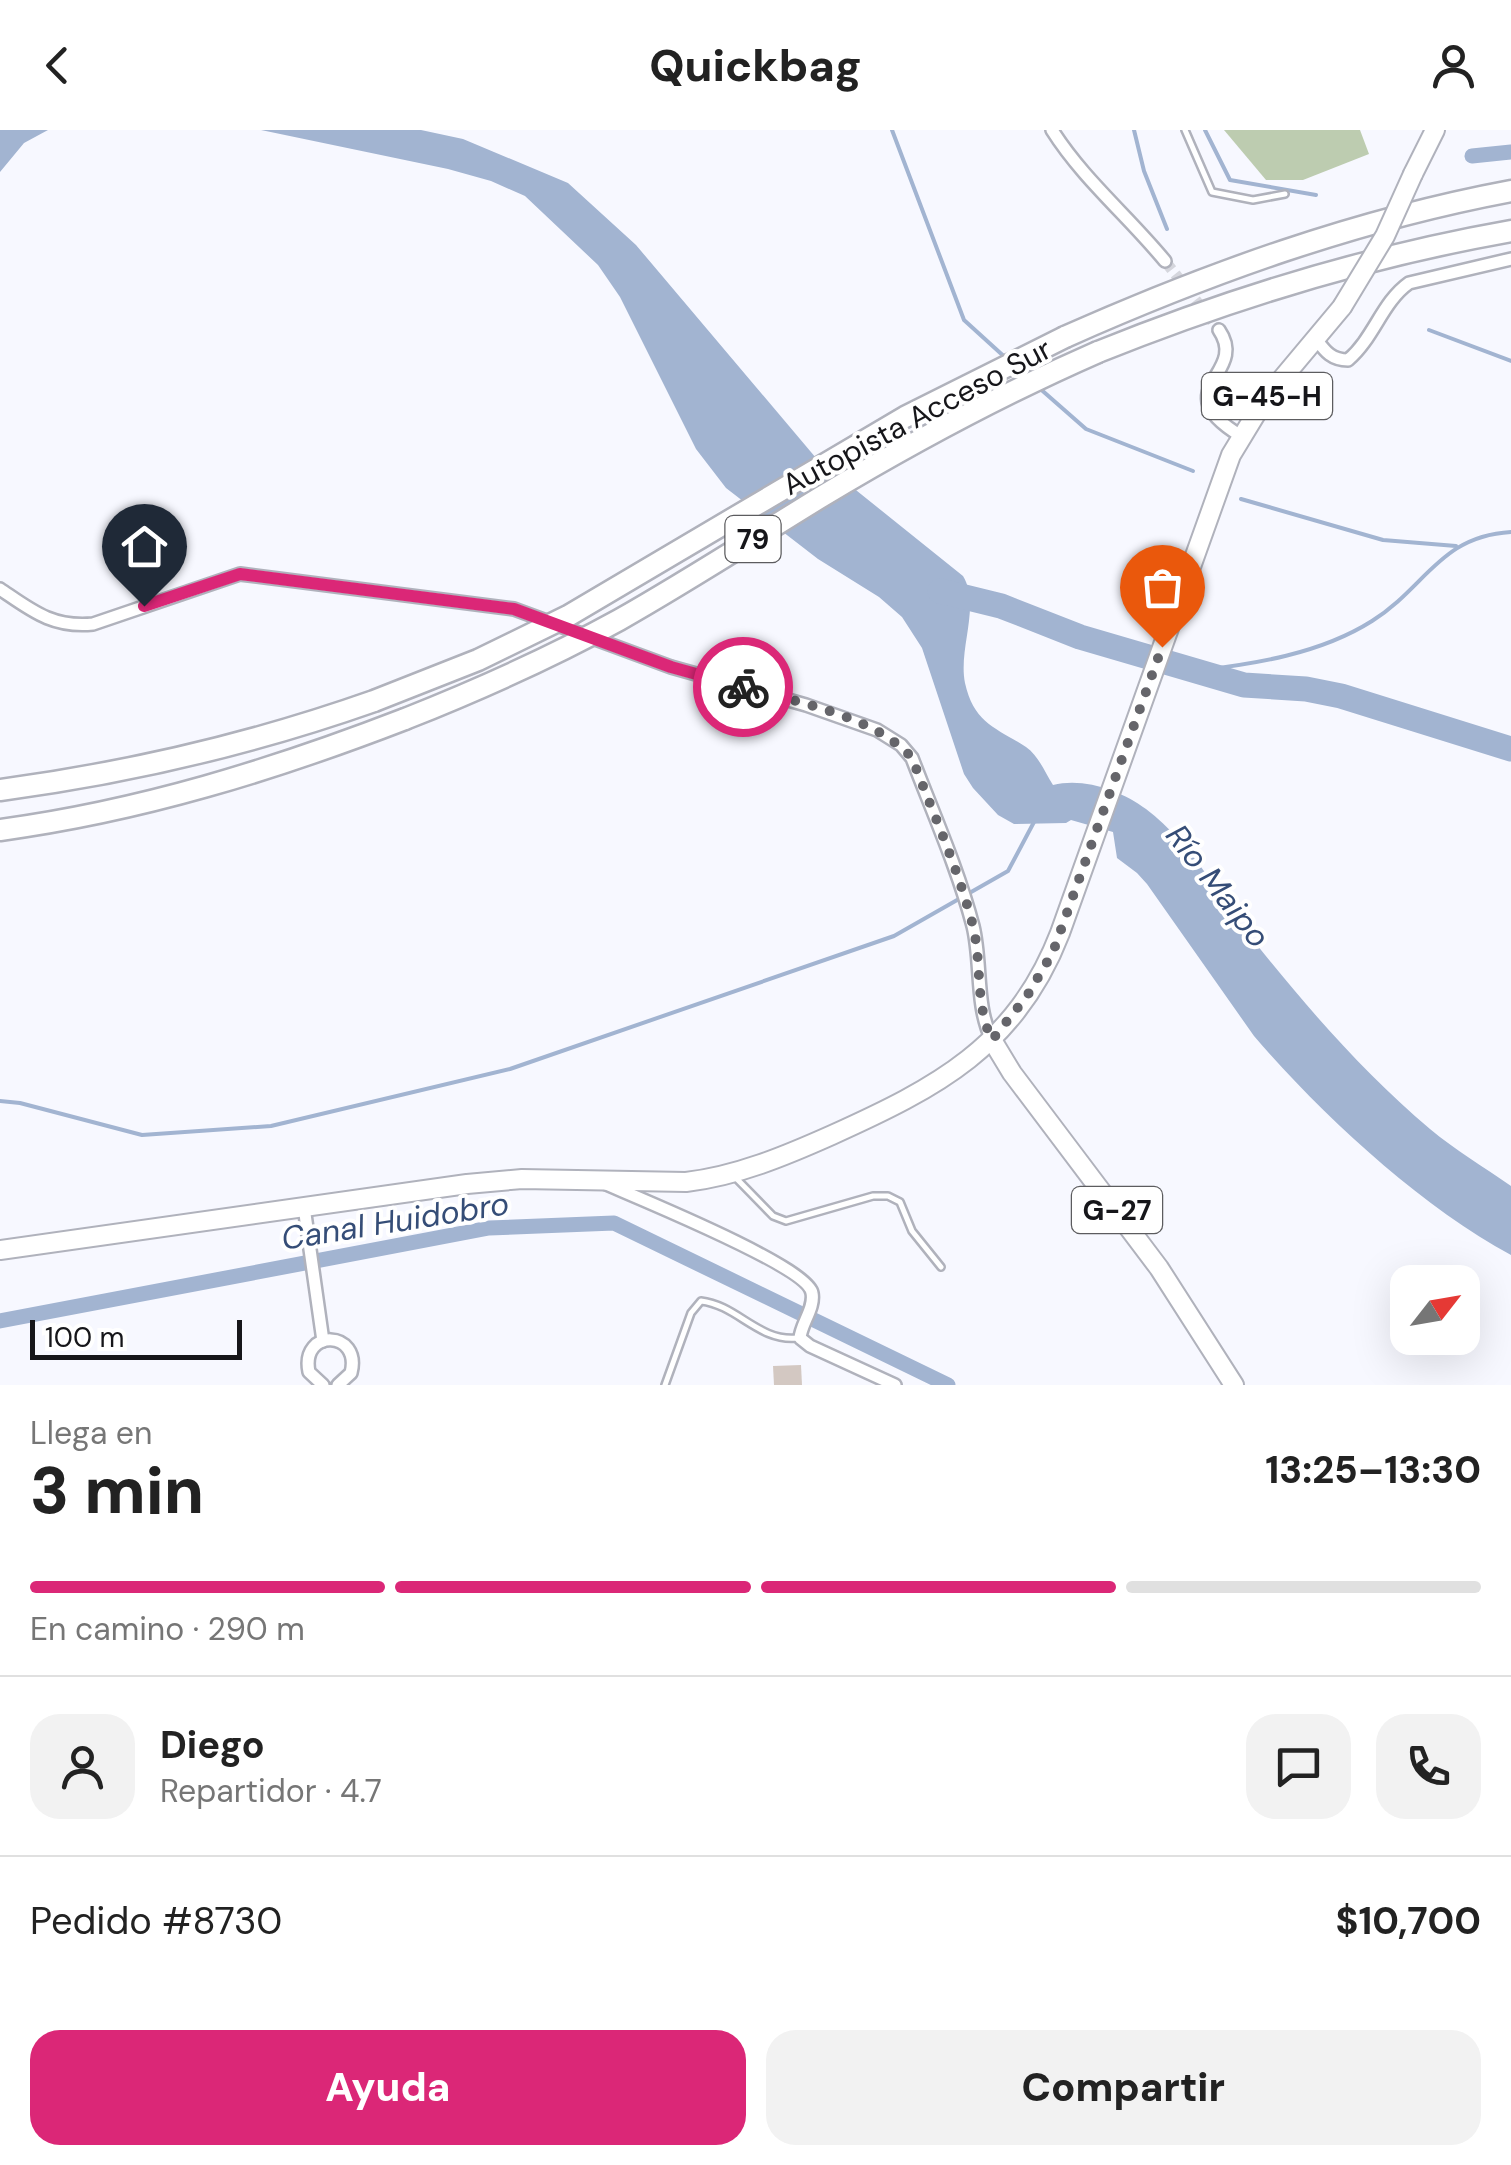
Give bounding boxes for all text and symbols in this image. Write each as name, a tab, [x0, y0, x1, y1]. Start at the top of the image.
text: Quickbag	[649, 36, 862, 95]
icon: back	[30, 38, 85, 93]
icon: person	[1426, 38, 1481, 93]
street label: Autopista Acceso Sur	[775, 329, 1058, 504]
road number: G-45-H	[1202, 373, 1332, 419]
pin	[102, 504, 187, 607]
road number: 79	[726, 516, 780, 562]
icon: home	[117, 519, 172, 574]
pin	[1120, 545, 1205, 648]
icon: bag	[1135, 560, 1190, 615]
courier	[693, 637, 793, 737]
icon: bike	[716, 660, 771, 715]
water label: Río Maipo	[1157, 816, 1279, 956]
water label: Canal Huidobro	[278, 1182, 512, 1260]
road number: G-27	[1072, 1187, 1162, 1233]
north arrow	[1390, 1265, 1480, 1355]
map controls	[1390, 1265, 1480, 1355]
scale bar	[30, 1315, 242, 1360]
text: 100 m	[45, 1319, 124, 1356]
text: Llega en	[30, 1412, 152, 1454]
text: 13:25–13:30	[1265, 1445, 1481, 1495]
text: 3 min	[30, 1449, 204, 1533]
text: En camino · 290 m	[30, 1608, 305, 1650]
button: person	[30, 1714, 135, 1819]
button: chat	[1246, 1714, 1351, 1819]
button: phone	[1376, 1714, 1481, 1819]
text: Diego	[160, 1720, 265, 1770]
text: Repartidor · 4.7	[160, 1770, 382, 1812]
text: Pedido #8730	[30, 1896, 282, 1946]
text: $10,700	[1336, 1896, 1481, 1946]
button: Ayuda	[30, 2030, 746, 2145]
button: Compartir	[766, 2030, 1481, 2145]

